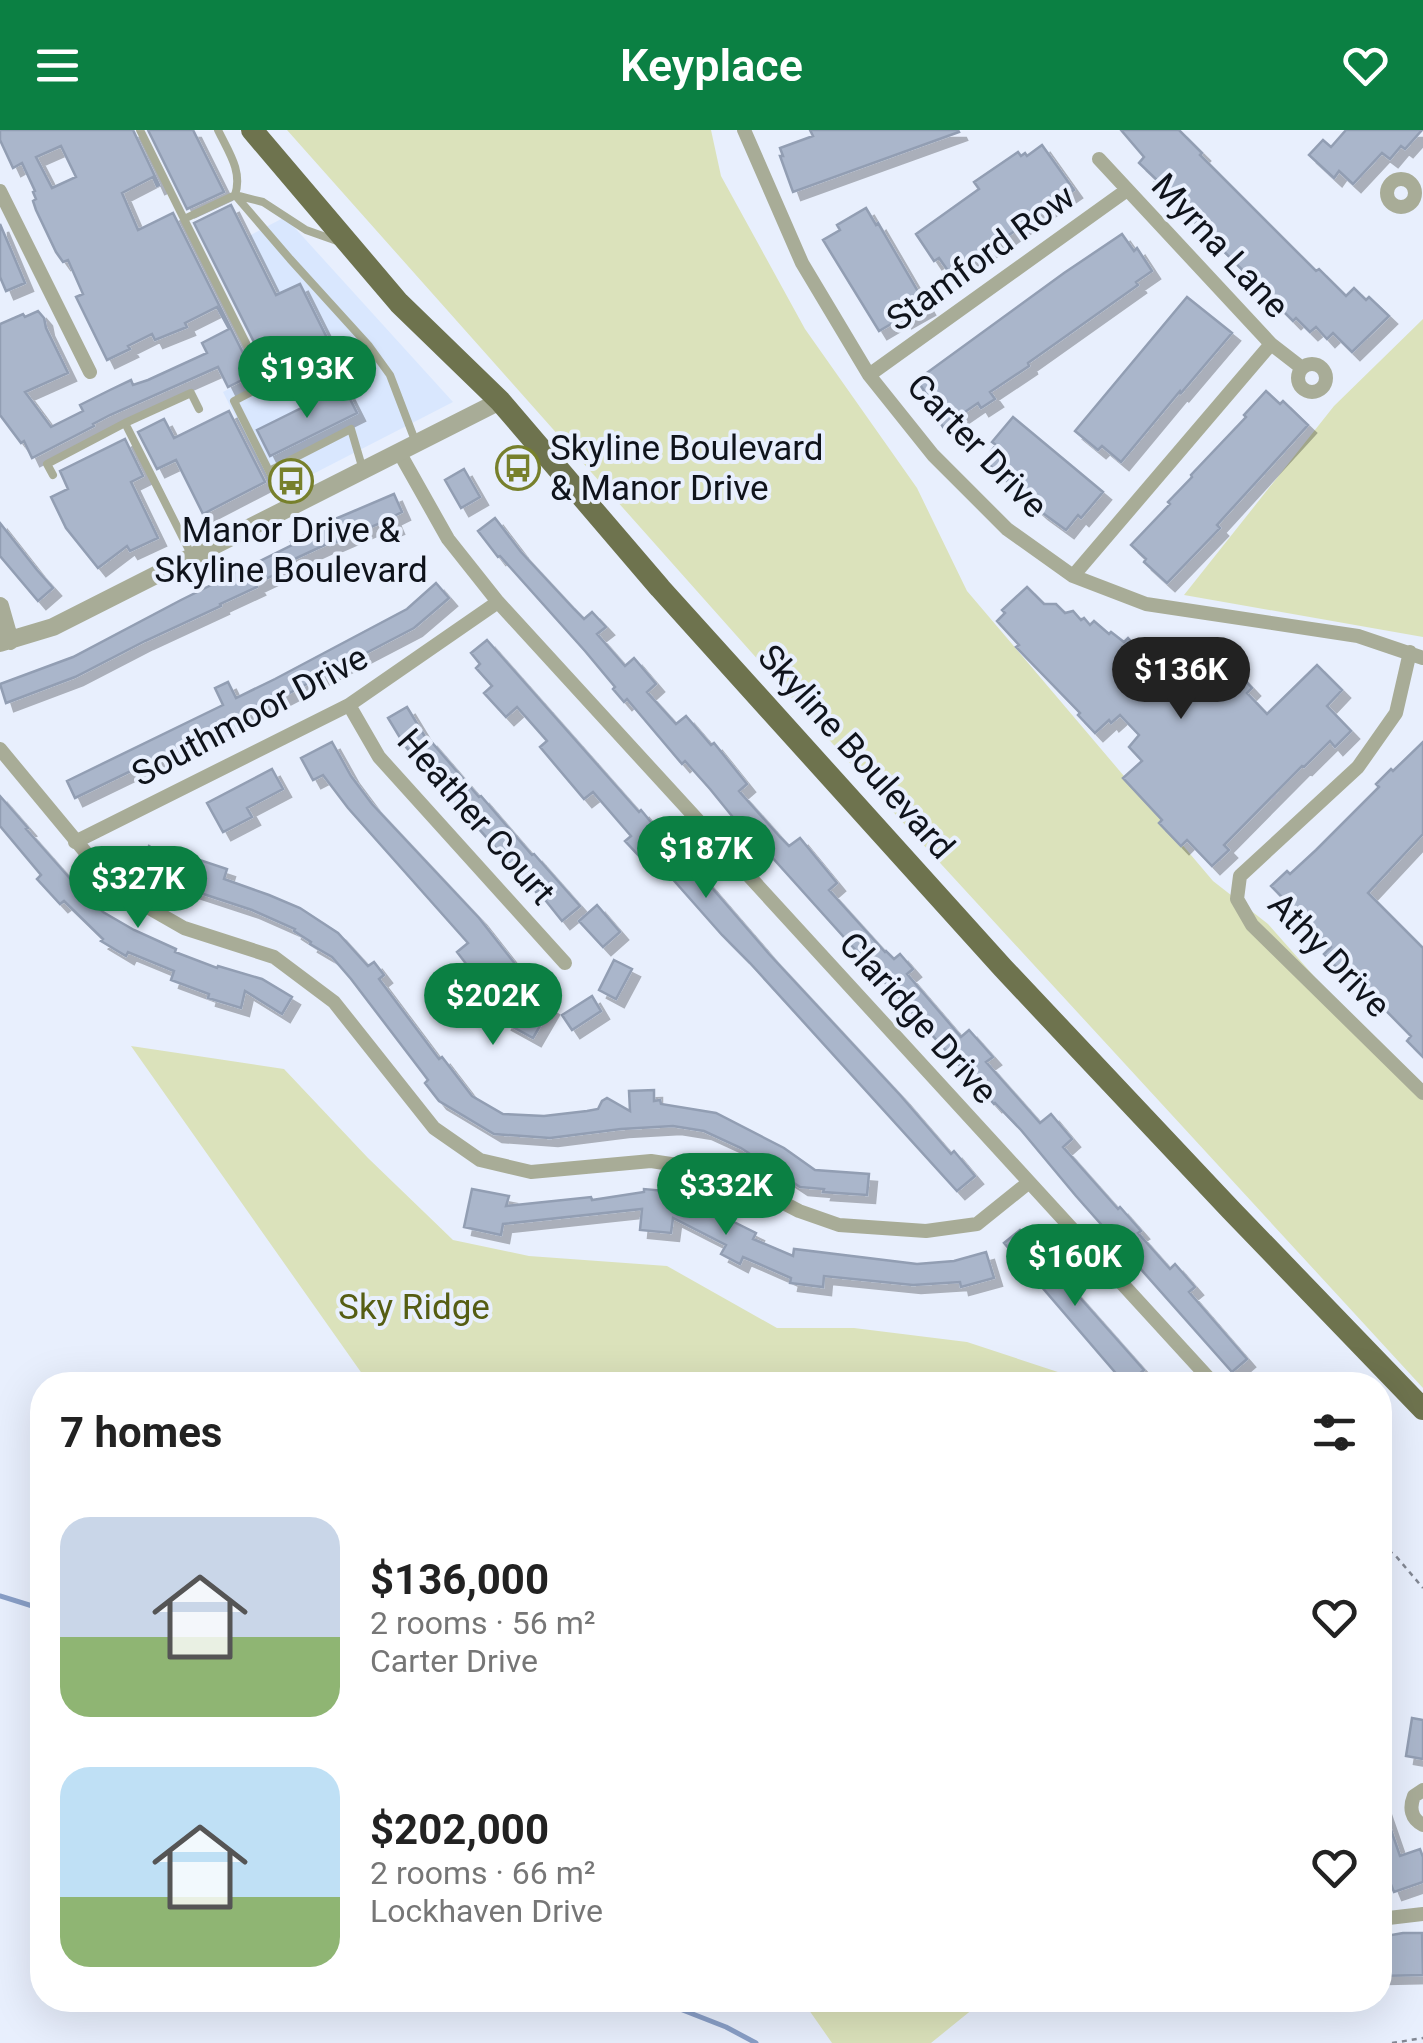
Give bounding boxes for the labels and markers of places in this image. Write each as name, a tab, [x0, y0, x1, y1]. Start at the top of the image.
pin: $193K	[237, 336, 377, 421]
place label: Skyline Boulevard & Manor Drive	[550, 428, 824, 509]
bus stop icon: Skyline Boulevard & Manor Drive	[495, 445, 541, 491]
bus stop icon: Manor Drive & Skyline Boulevard	[268, 458, 314, 504]
place label: Manor Drive & Skyline Boulevard	[154, 510, 428, 591]
pin: $136K	[1111, 637, 1251, 722]
pin: $187K	[636, 816, 776, 901]
pin: $327K	[68, 846, 208, 931]
pin: $202K	[423, 963, 563, 1048]
pin: $332K	[656, 1153, 796, 1238]
pin: $160K	[1005, 1224, 1145, 1309]

